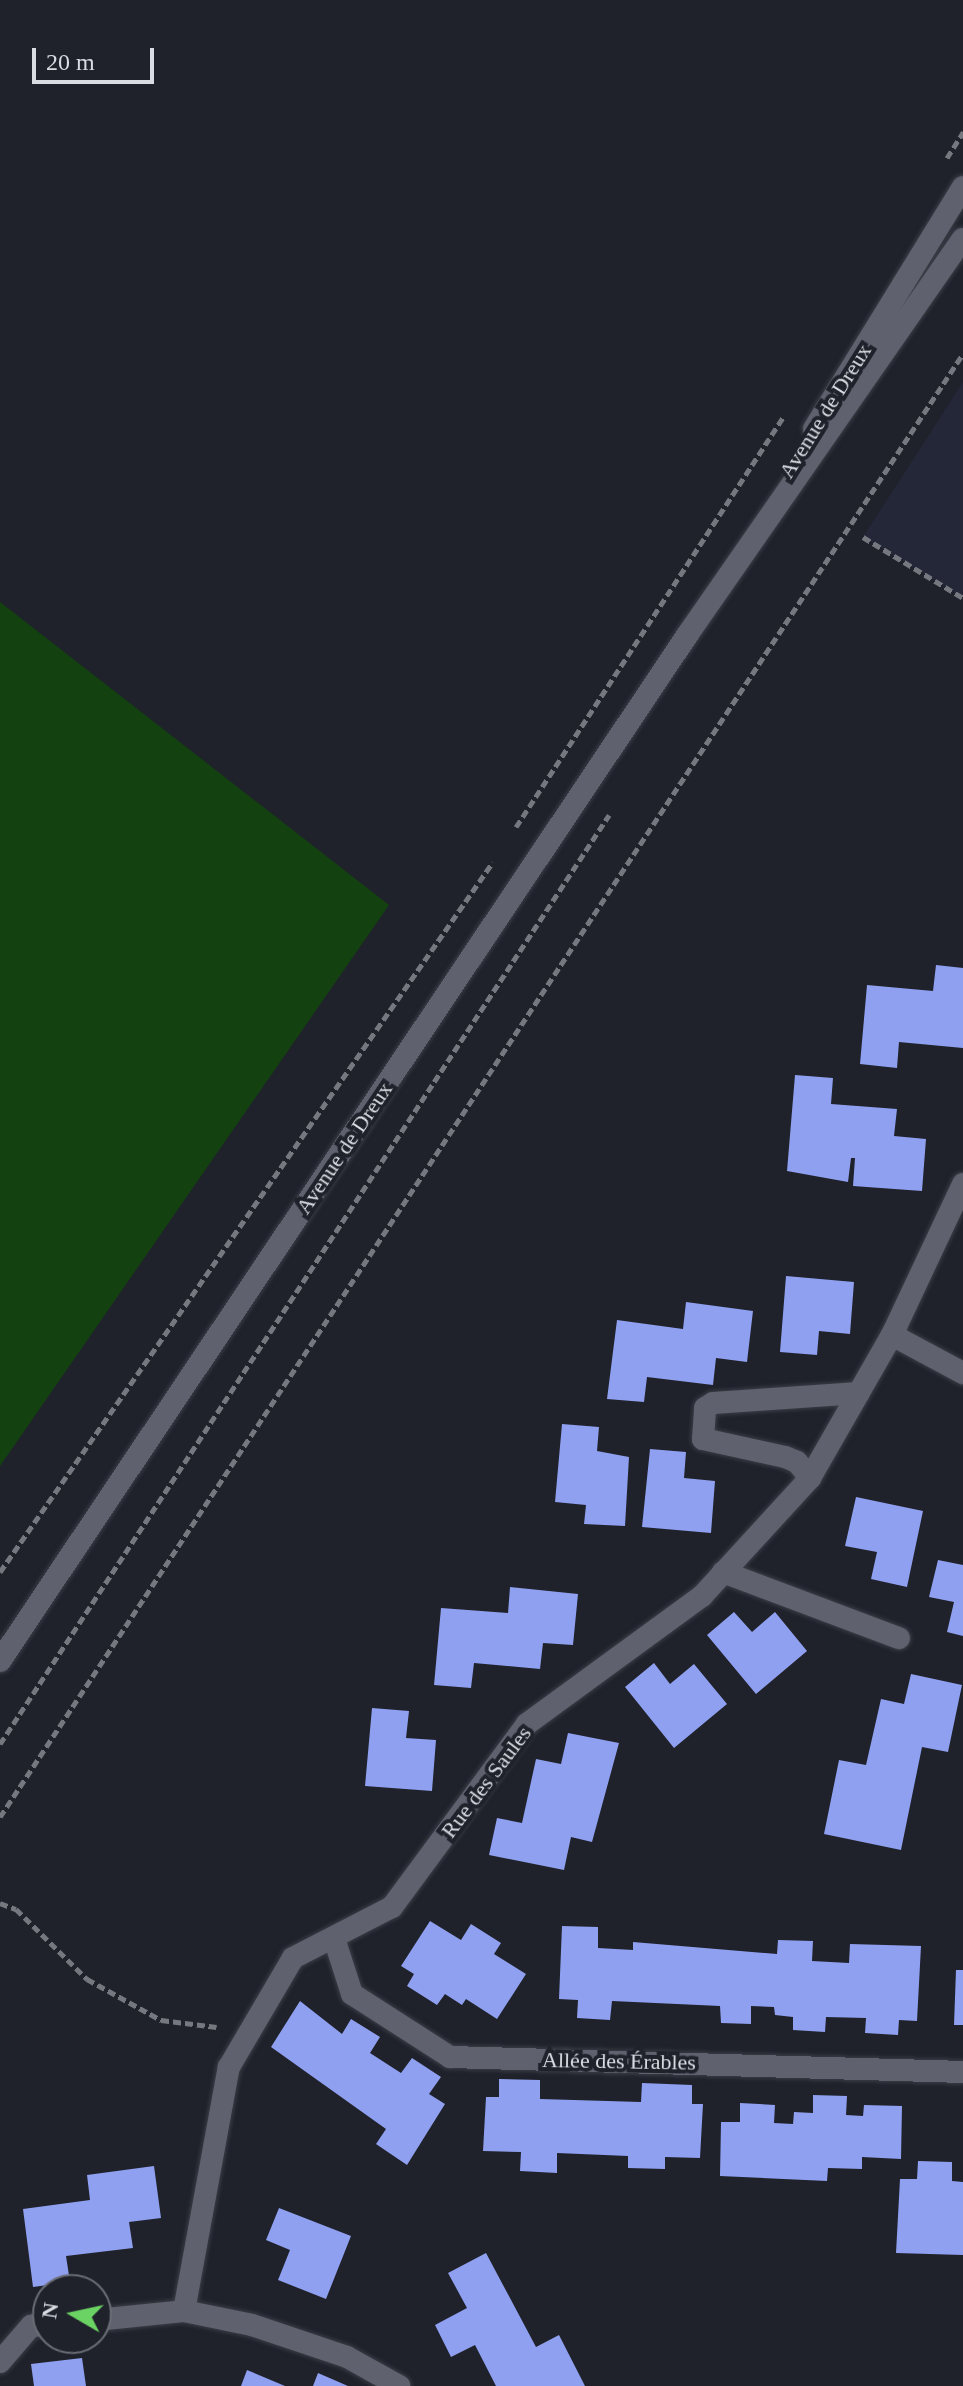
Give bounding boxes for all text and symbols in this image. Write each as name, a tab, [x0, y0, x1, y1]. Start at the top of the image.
scale bar	[36, 32, 158, 82]
text: 20 m	[46, 49, 95, 75]
street label: Avenue de Dreux	[773, 339, 877, 483]
street label: Avenue de Dreux	[290, 1077, 398, 1219]
street label: Rue des Saules	[435, 1721, 537, 1843]
street label: Allée des Érables	[542, 2046, 696, 2076]
north arrow	[32, 2274, 112, 2354]
text: N	[36, 2301, 63, 2320]

